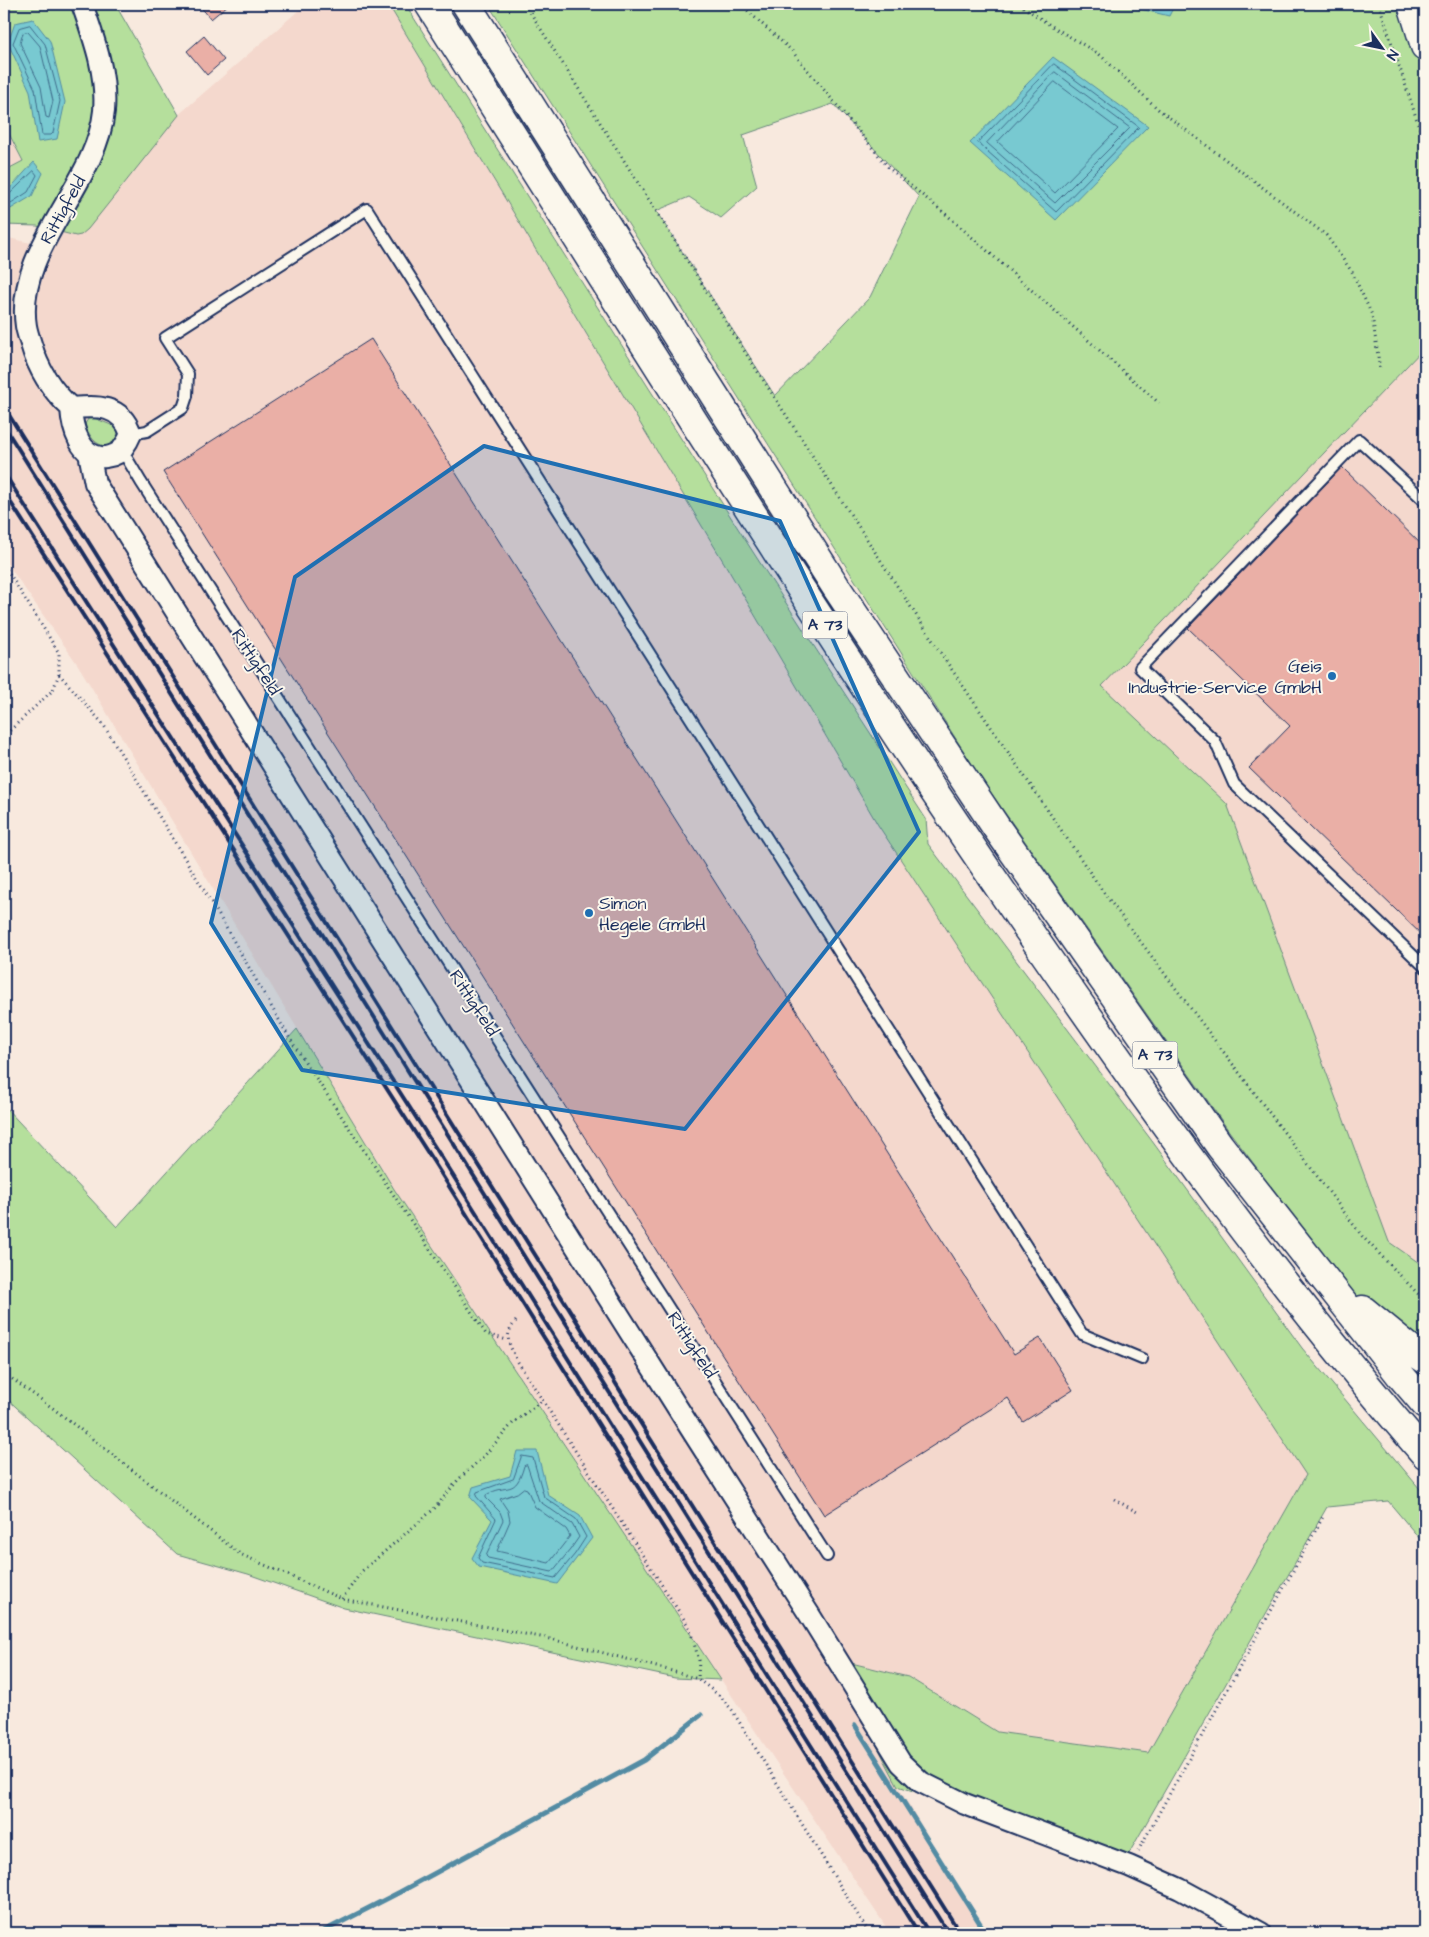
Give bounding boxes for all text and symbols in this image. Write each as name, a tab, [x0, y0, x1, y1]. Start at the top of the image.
north arrow	[1356, 22, 1406, 72]
text: N	[1381, 45, 1403, 64]
street label: Rittigfeld	[34, 171, 93, 249]
road number: A 73	[802, 612, 848, 638]
street label: Rittigfeld	[224, 624, 287, 701]
place label: Geis Industrie-Service GmbH	[1129, 654, 1322, 700]
marker: Geis Industrie-Service GmbH	[1326, 670, 1338, 682]
place label: Simon Hegele GmbH	[599, 891, 706, 938]
marker: Simon Hegele GmbH	[583, 907, 595, 919]
street label: Rittigfeld	[442, 965, 505, 1042]
road number: A 73	[1132, 1042, 1178, 1068]
street label: Rittigfeld	[660, 1307, 723, 1384]

